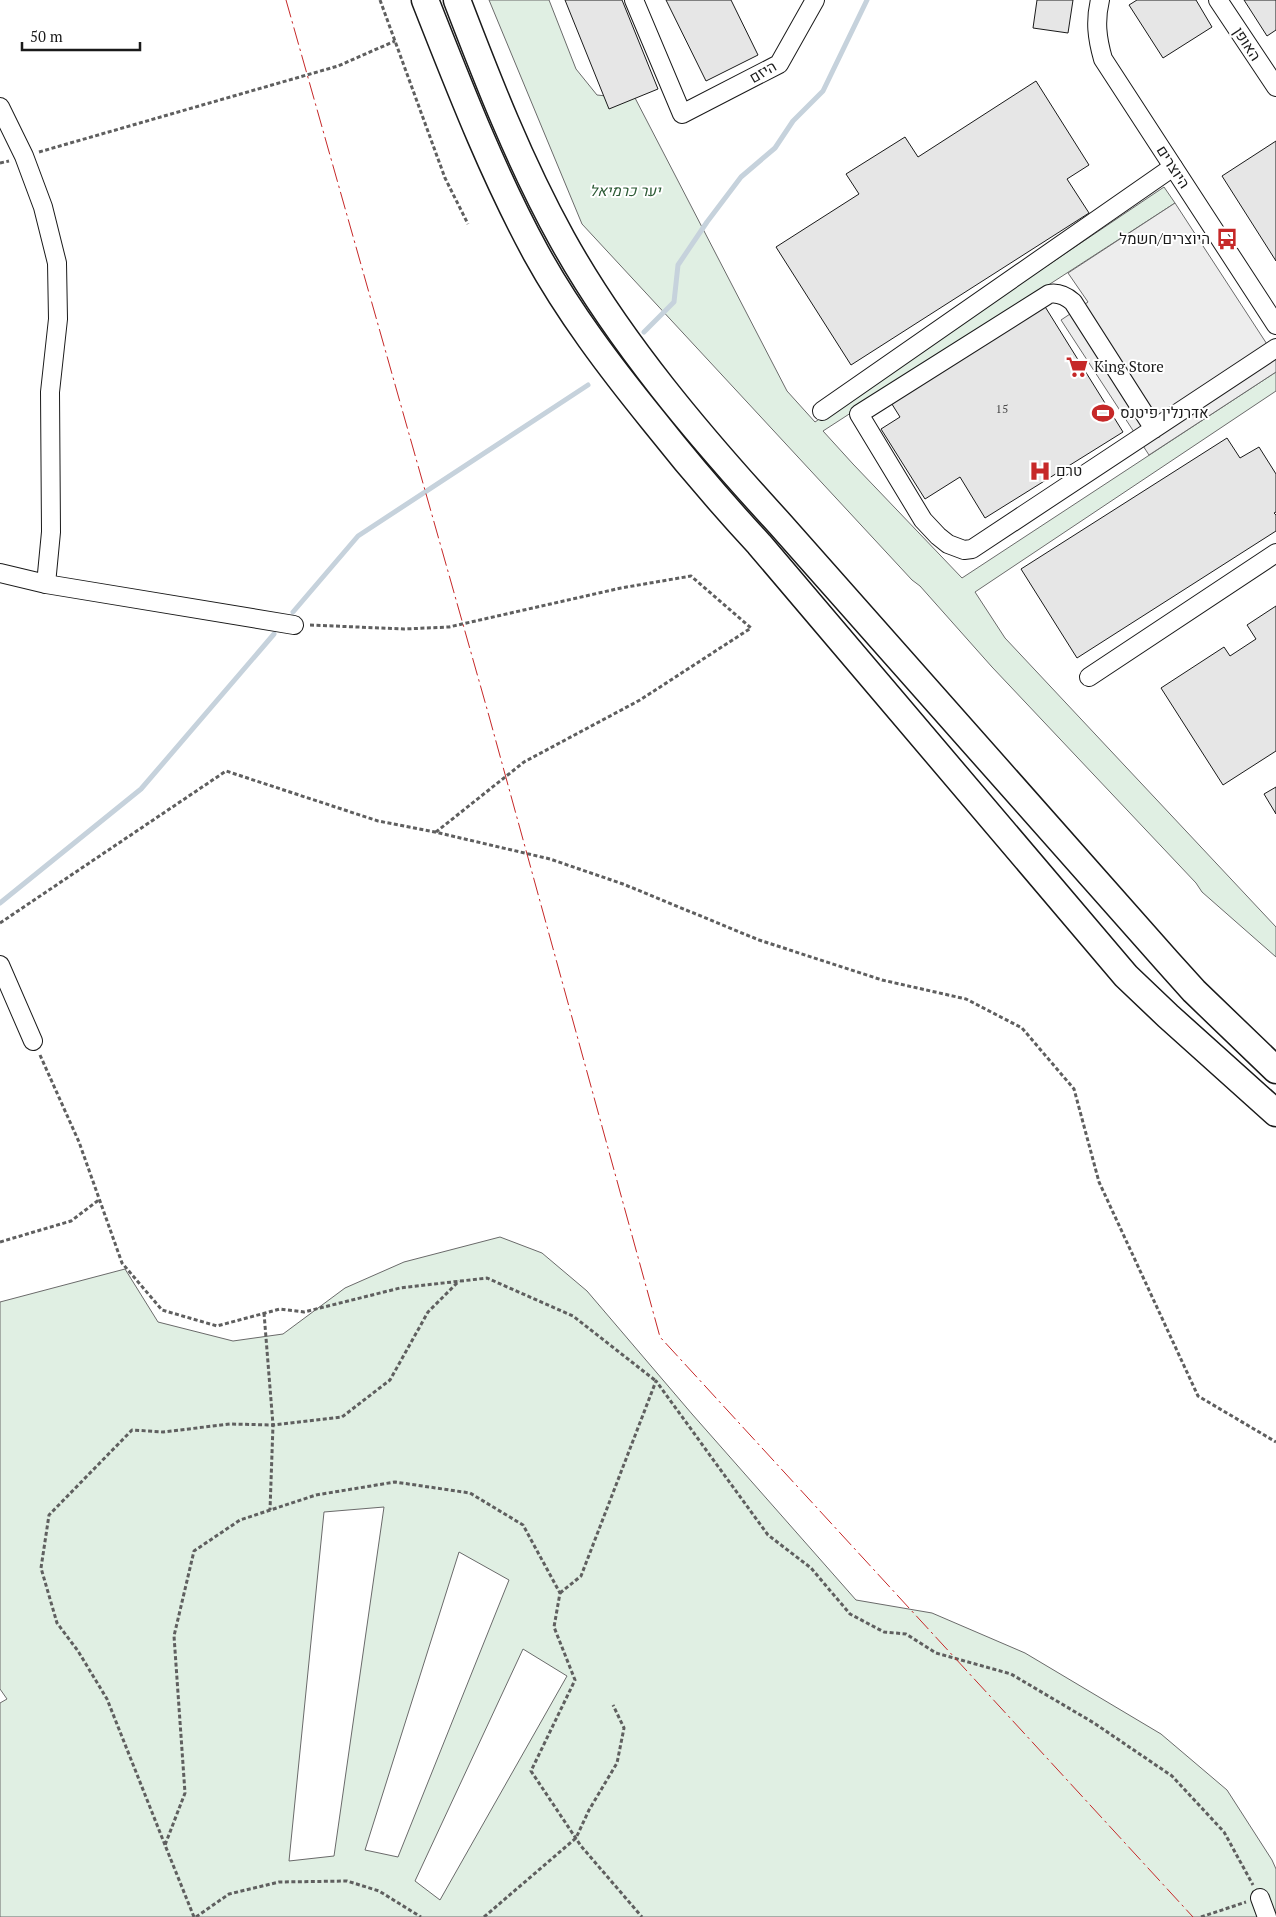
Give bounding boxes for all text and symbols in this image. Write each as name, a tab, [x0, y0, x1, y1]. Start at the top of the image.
scale bar	[22, 20, 140, 52]
street label: האופן	[1229, 23, 1266, 64]
text: 50 m	[30, 26, 63, 46]
street label: היזם	[745, 55, 780, 87]
street label: היוצרים	[1153, 141, 1195, 192]
park label: יער כרמיאל	[589, 180, 662, 200]
bus stop icon: היוצרים/חשמל	[1214, 226, 1240, 252]
place label: היוצרים/חשמל	[1119, 228, 1210, 248]
supermarket icon: King Store	[1064, 354, 1090, 380]
place label: King Store	[1094, 356, 1164, 376]
sports icon: אדרנלין פיטנס	[1090, 400, 1116, 426]
house number: 15	[996, 401, 1008, 416]
place label: אדרנלין פיטנס	[1120, 402, 1209, 422]
hospital icon: טרם	[1027, 458, 1053, 484]
place label: טרם	[1056, 460, 1082, 480]

